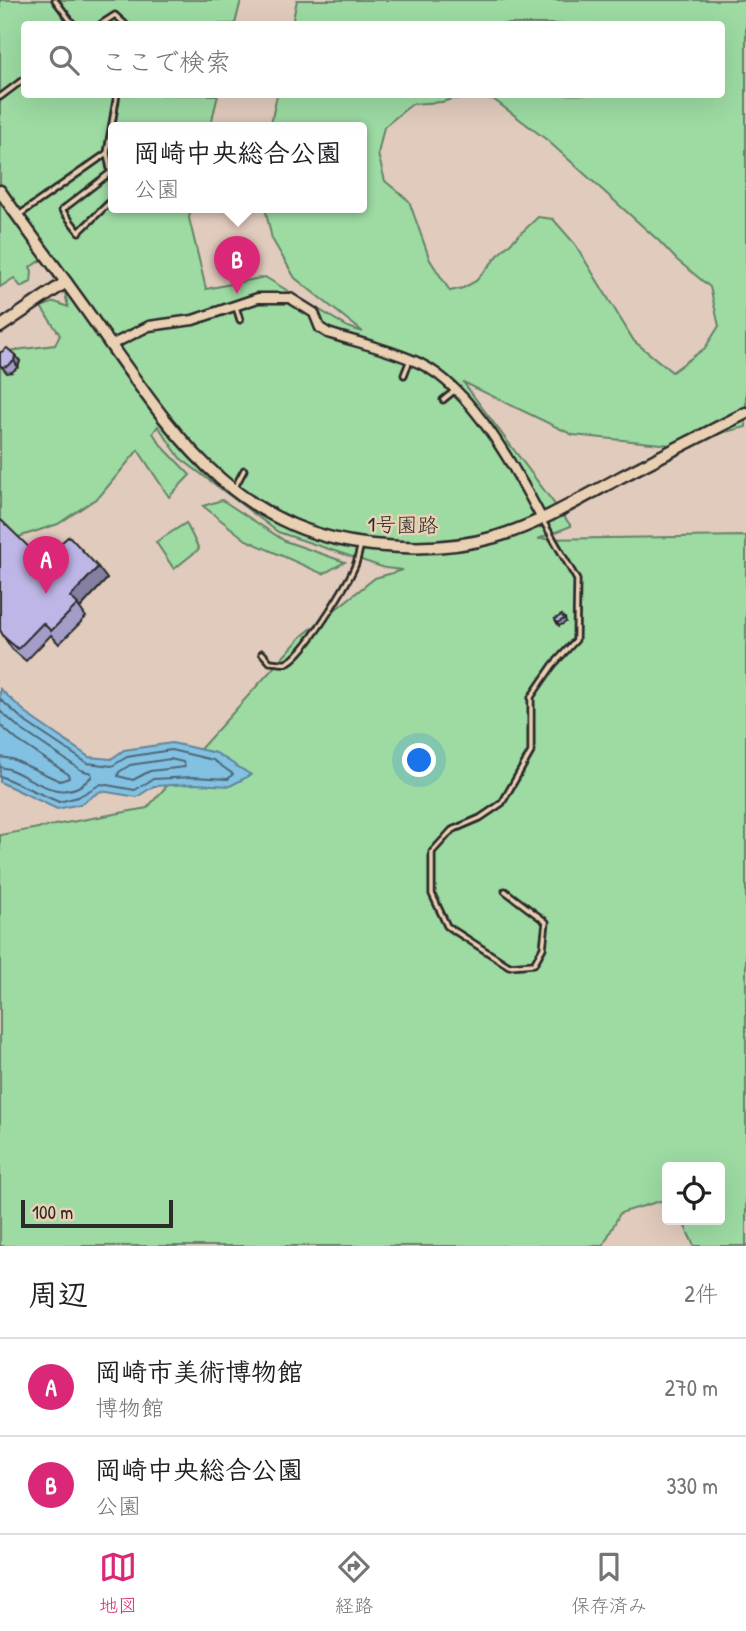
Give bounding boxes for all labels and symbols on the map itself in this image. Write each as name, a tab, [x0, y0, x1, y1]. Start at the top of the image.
pin: B	[214, 236, 260, 294]
street label: 1号園路	[367, 509, 439, 540]
pin: A	[23, 536, 69, 594]
your location	[402, 743, 436, 777]
scale bar	[21, 1197, 173, 1229]

